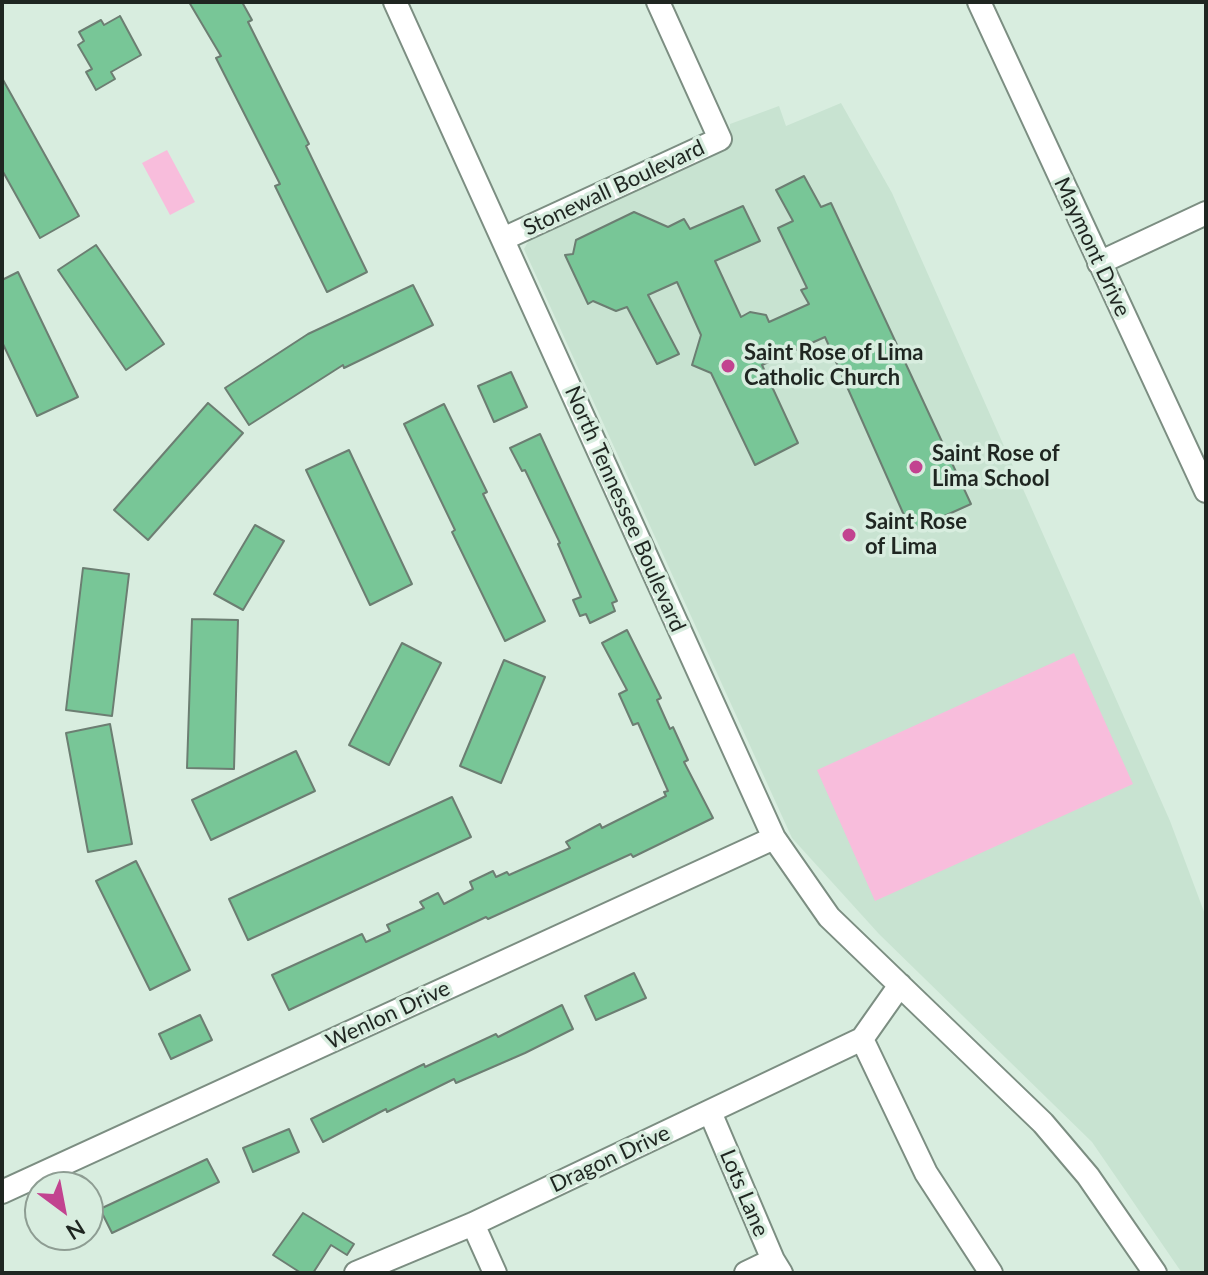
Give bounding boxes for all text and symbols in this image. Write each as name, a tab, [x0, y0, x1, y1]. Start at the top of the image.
street label: Stonewall Boulevard	[519, 134, 709, 242]
street label: Maymont Drive	[1048, 173, 1136, 321]
place label: Saint Rose of Lima Catholic Church	[744, 340, 923, 392]
marker: Saint Rose of Lima Catholic Church	[719, 357, 737, 375]
street label: North Tennessee Boulevard	[559, 382, 691, 636]
place label: Saint Rose of Lima School	[932, 441, 1060, 492]
marker: Saint Rose of Lima School	[907, 458, 925, 476]
place label: Saint Rose of Lima	[865, 509, 967, 560]
marker: Saint Rose of Lima	[840, 526, 858, 544]
street label: Wenlon Drive	[322, 975, 454, 1055]
street label: Dragon Drive	[546, 1120, 674, 1198]
street label: Lots Lane	[714, 1146, 774, 1240]
north arrow	[24, 1171, 104, 1251]
text: N	[62, 1214, 90, 1246]

